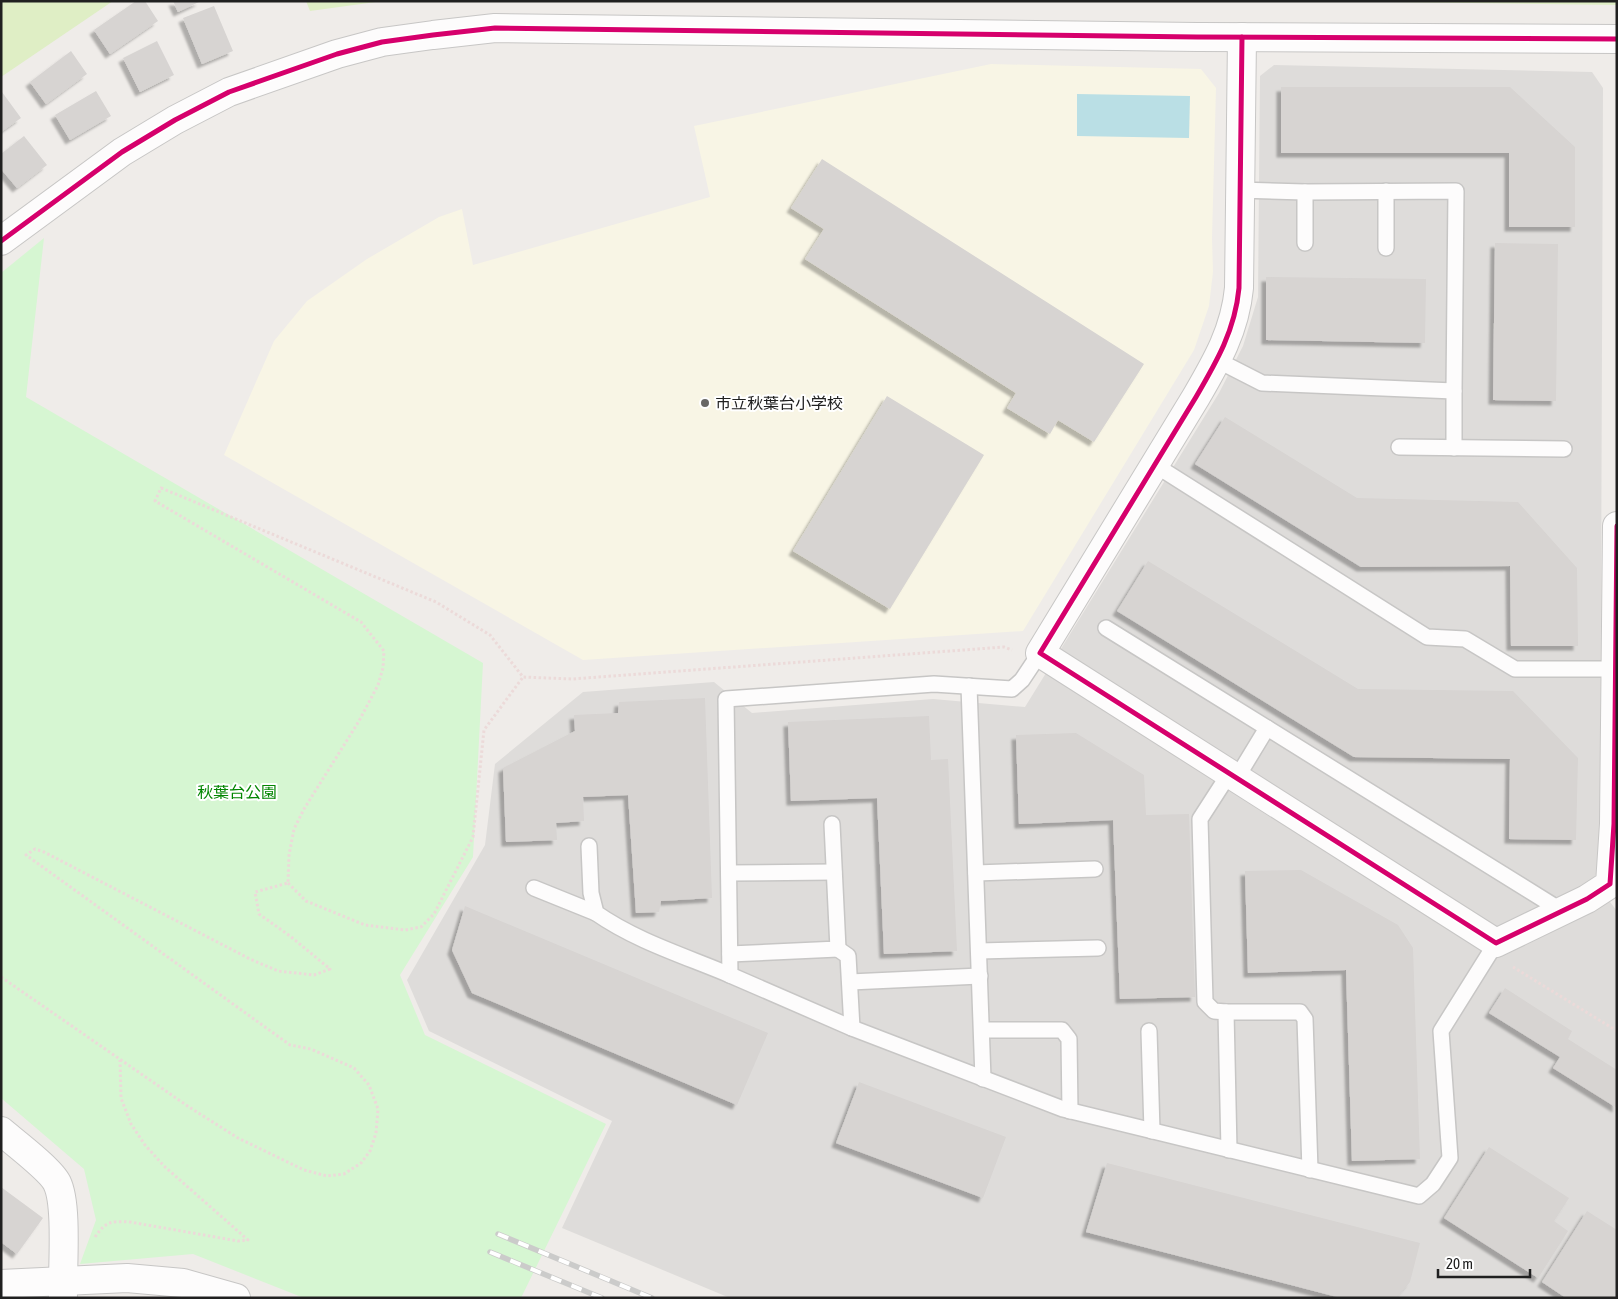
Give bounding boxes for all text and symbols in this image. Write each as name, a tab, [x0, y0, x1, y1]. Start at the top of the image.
place label: 市立秋葉台小学校	[715, 394, 843, 412]
marker: 市立秋葉台小学校	[699, 397, 711, 409]
park label: 秋葉台公園	[197, 783, 277, 801]
scale bar	[1438, 1246, 1530, 1278]
text: 20 m	[1446, 1255, 1473, 1272]

